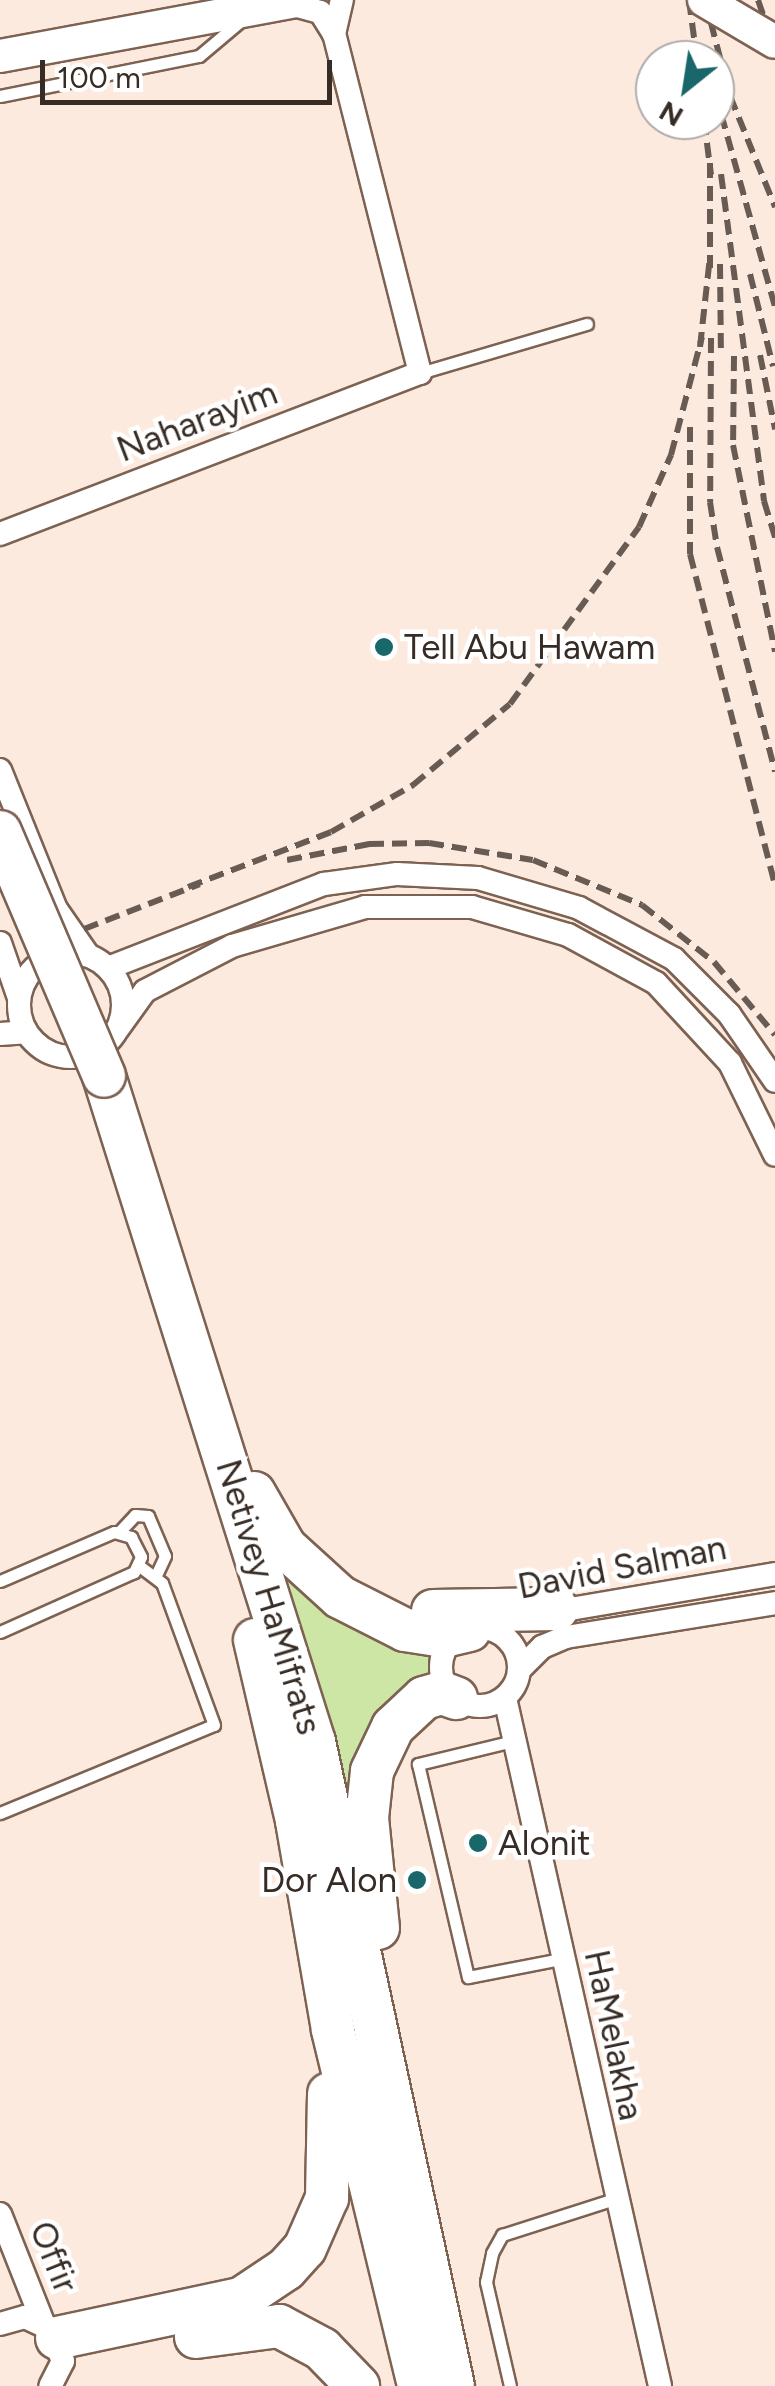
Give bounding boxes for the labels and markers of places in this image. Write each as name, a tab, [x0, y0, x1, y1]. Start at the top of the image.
place label: Tell Abu Hawam	[404, 626, 655, 668]
marker: Tell Abu Hawam	[373, 636, 395, 658]
place label: Alonit	[498, 1822, 591, 1864]
marker: Alonit	[467, 1832, 489, 1854]
place label: Dor Alon	[261, 1859, 397, 1901]
marker: Dor Alon	[406, 1869, 428, 1891]

